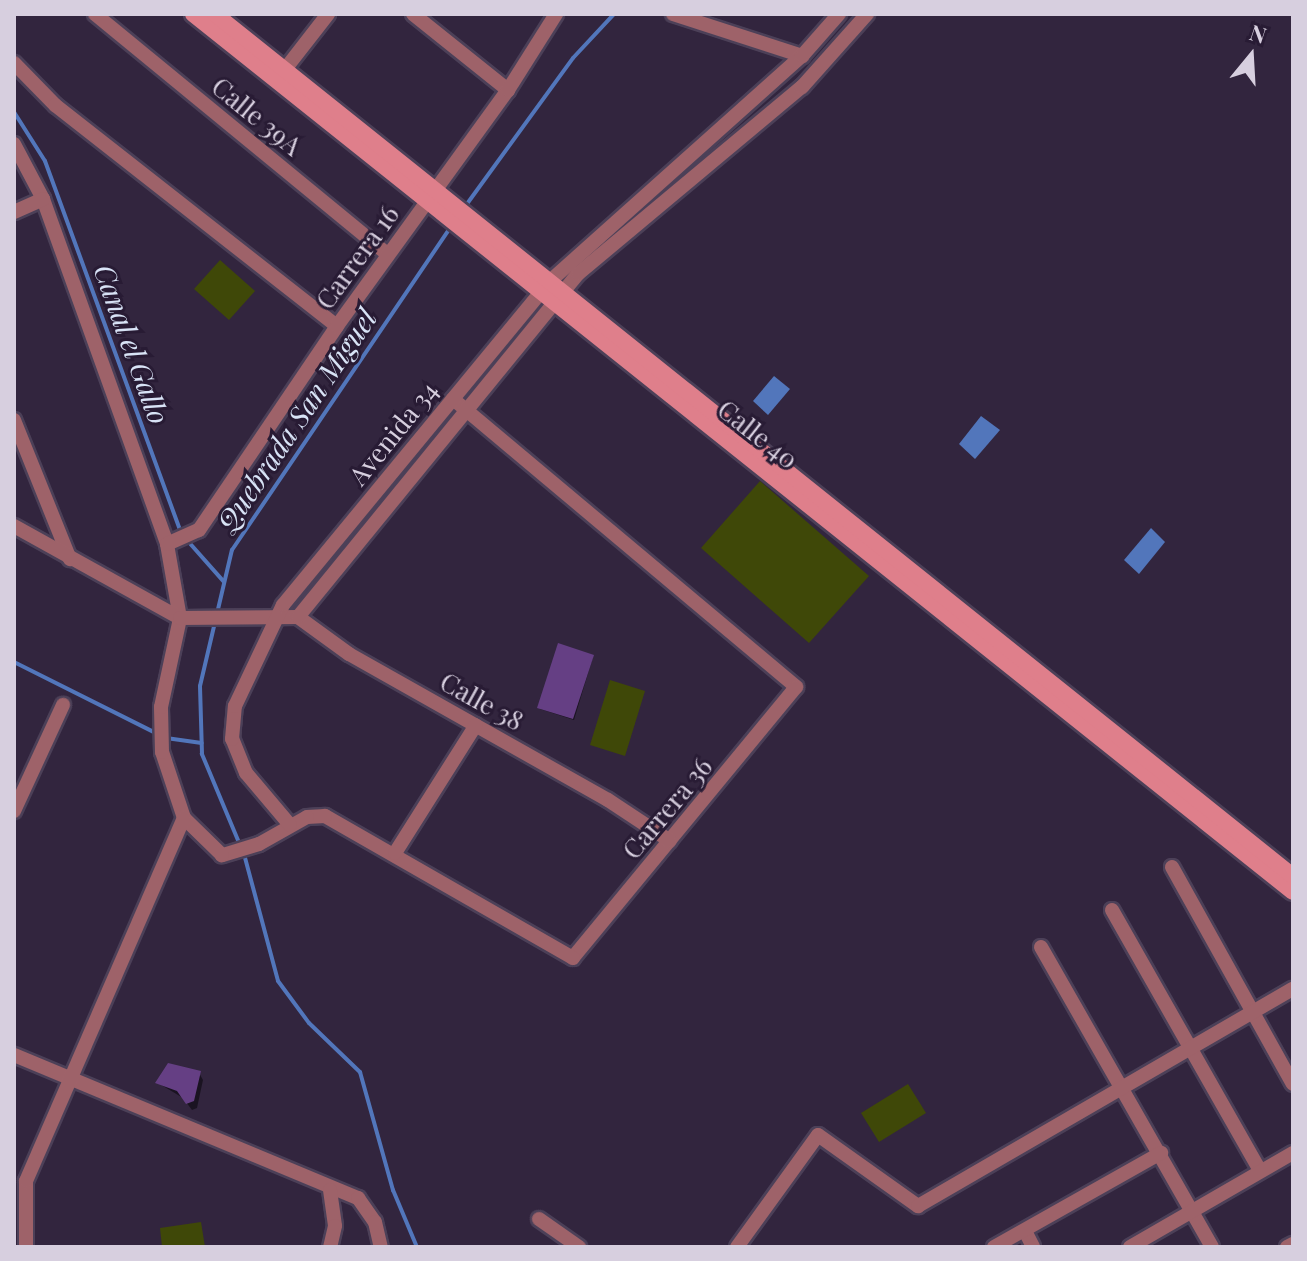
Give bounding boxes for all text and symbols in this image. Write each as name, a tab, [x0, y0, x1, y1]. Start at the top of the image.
north arrow	[1211, 16, 1291, 96]
text: N	[1246, 16, 1271, 50]
street label: Calle 39A	[206, 70, 308, 162]
street label: Carrera 16	[309, 199, 405, 315]
water label: Canal el Gallo	[87, 259, 177, 429]
water label: Quebrada San Miguel	[209, 302, 383, 538]
street label: Avenida 34	[342, 375, 444, 491]
street label: Calle 40	[712, 393, 804, 475]
street label: Calle 38	[435, 665, 529, 737]
street label: Carrera 36	[616, 751, 718, 865]

